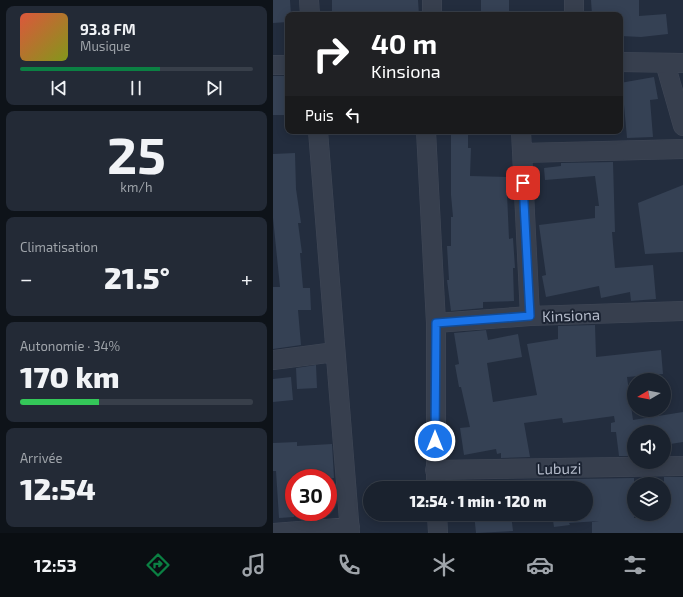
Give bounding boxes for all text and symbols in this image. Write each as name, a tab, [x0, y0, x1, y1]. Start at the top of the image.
text: 93.8 FM	[80, 20, 136, 38]
text: 40 m	[371, 26, 437, 60]
icon: right	[305, 28, 357, 80]
text: Musique	[80, 38, 130, 54]
text: Kinsiona	[371, 60, 441, 82]
icon: previous	[48, 77, 70, 99]
icon: pause	[125, 77, 147, 99]
icon: next	[203, 77, 225, 99]
icon: left	[342, 104, 364, 126]
text: Puis	[305, 106, 334, 124]
text: 25	[107, 122, 166, 184]
pin	[506, 166, 540, 200]
icon: arrive	[512, 172, 534, 194]
text: km/h	[120, 179, 153, 195]
text: Climatisation	[20, 239, 98, 255]
text: 21.5°	[104, 259, 170, 295]
text: −	[20, 265, 33, 291]
text: +	[241, 265, 253, 291]
street label: Kinsiona	[542, 305, 600, 325]
text: Autonomie · 34%	[20, 338, 120, 354]
text: 170 km	[20, 358, 119, 394]
north arrow	[627, 373, 671, 417]
map controls	[627, 373, 671, 521]
position arrow	[414, 420, 456, 462]
button: sound	[627, 425, 671, 469]
text: Arrivée	[20, 450, 63, 466]
street label: Lubuzi	[536, 459, 582, 477]
speed limit sign: 30	[285, 469, 337, 521]
text: 12:54	[20, 470, 96, 506]
button: layers	[627, 477, 671, 521]
text: 12:54 · 1 min · 120 m	[410, 492, 546, 510]
icon: directions	[144, 551, 172, 579]
icon: music	[240, 551, 268, 579]
icon: phone	[335, 551, 363, 579]
icon: climate	[430, 551, 458, 579]
icon: car	[526, 551, 554, 579]
icon: filters	[621, 551, 649, 579]
text: 12:53	[34, 554, 77, 576]

